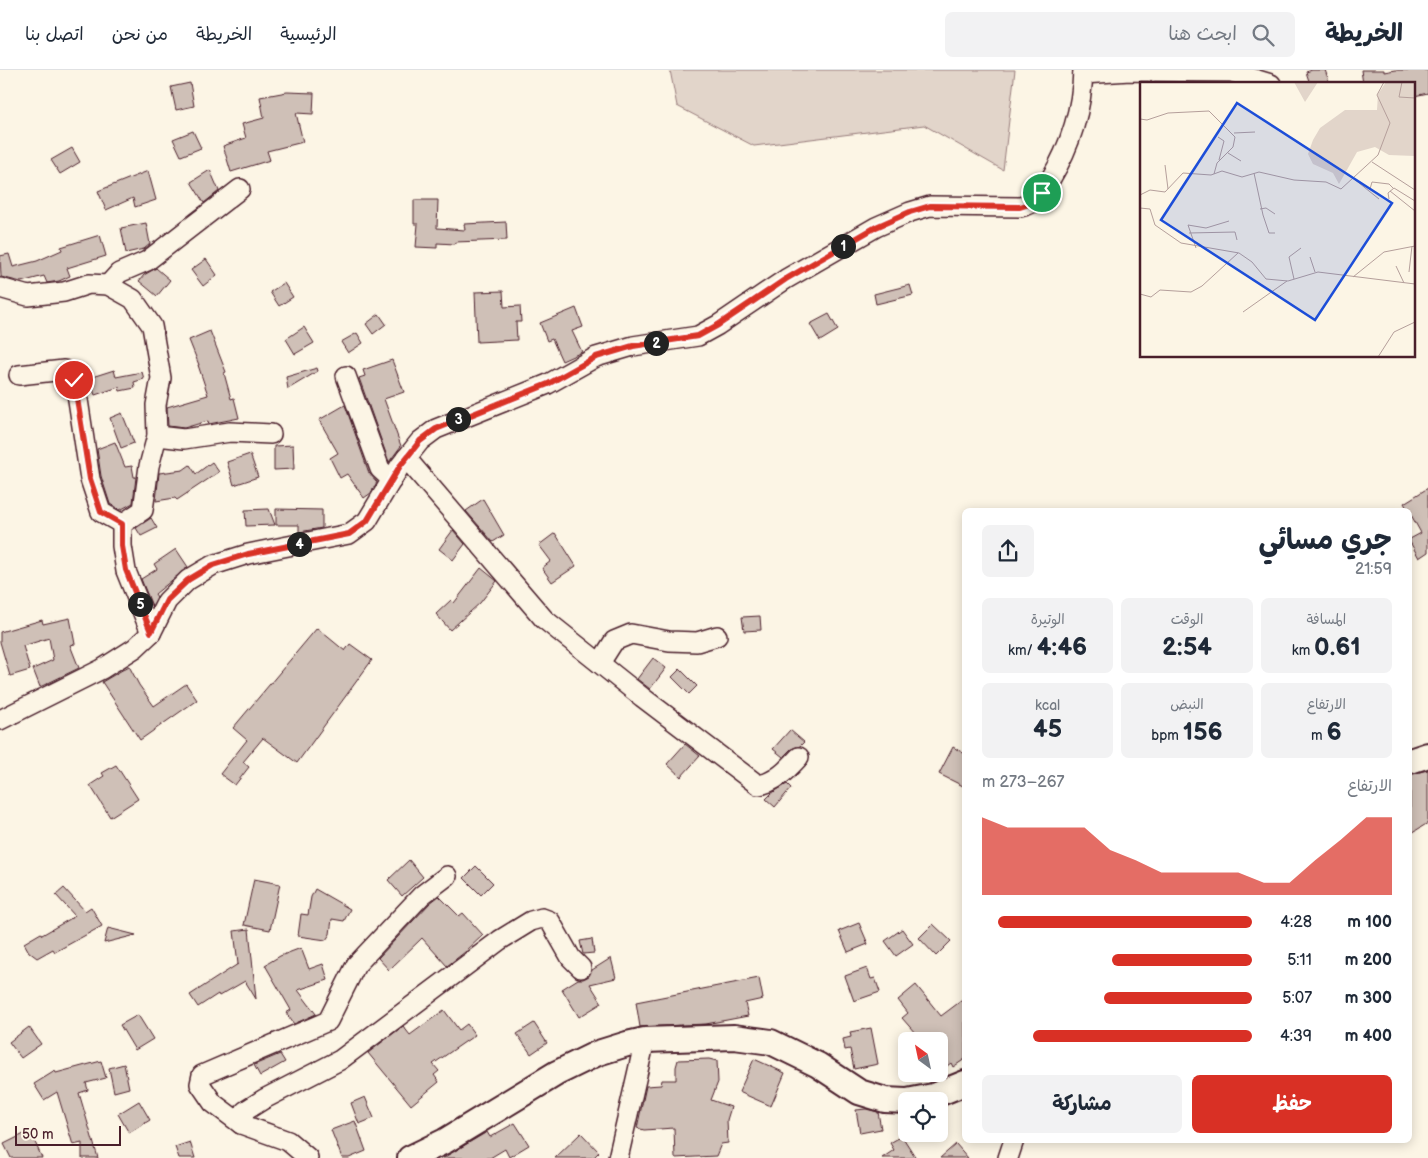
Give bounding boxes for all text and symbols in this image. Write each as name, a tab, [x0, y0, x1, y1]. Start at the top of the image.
search box	[945, 12, 1295, 57]
text: الخريطة	[1325, 19, 1403, 48]
icon: search	[1249, 21, 1277, 49]
text: ابحث هنا	[1168, 23, 1237, 46]
text: اتصل بنا	[25, 24, 84, 45]
text: من نحن	[112, 24, 168, 45]
text: الخريطة	[196, 24, 252, 45]
text: الرئيسية	[280, 24, 337, 45]
inset map	[1140, 82, 1416, 358]
pin	[1021, 172, 1063, 214]
icon: arrive	[1028, 179, 1056, 207]
pin: 1	[830, 234, 856, 258]
text: 1	[841, 238, 846, 255]
pin: 2	[644, 330, 668, 356]
text: 2	[652, 335, 661, 352]
pin	[53, 359, 95, 401]
icon: check	[60, 366, 88, 394]
pin: 3	[446, 406, 470, 432]
text: 3	[454, 411, 463, 428]
text: جري مسائي	[1259, 524, 1392, 557]
button: share	[982, 525, 1034, 577]
pin: 4	[286, 532, 312, 556]
text: 4	[295, 536, 304, 553]
text: 21:59	[1355, 560, 1392, 579]
pin: 5	[128, 592, 152, 616]
text: 5	[136, 596, 145, 613]
text: الوتيرة	[1031, 611, 1065, 628]
text: الوقت	[1171, 611, 1203, 628]
text: المسافة	[1306, 611, 1346, 628]
text: 4:46	[1037, 632, 1087, 663]
text: 2:54	[1162, 632, 1212, 663]
text: 0.61	[1314, 632, 1361, 663]
text: /km	[1008, 642, 1037, 659]
text: km	[1292, 642, 1314, 659]
text: النبض	[1170, 696, 1204, 713]
text: الارتفاع	[1307, 696, 1346, 713]
text: kcal	[1035, 697, 1060, 714]
text: 45	[1033, 714, 1062, 745]
text: 156	[1183, 717, 1223, 748]
text: 6	[1326, 717, 1342, 748]
text: bpm	[1151, 727, 1183, 744]
text: m	[1311, 727, 1326, 744]
text: 267–273 m	[982, 773, 1064, 792]
text: الارتفاع	[1347, 777, 1392, 796]
text: 4:28	[1280, 913, 1312, 932]
text: 100 m	[1347, 913, 1392, 932]
text: 5:11	[1287, 951, 1312, 970]
text: 200 m	[1345, 951, 1392, 970]
text: 5:07	[1282, 989, 1312, 1008]
text: 300 m	[1345, 989, 1392, 1008]
text: 4:39	[1280, 1027, 1312, 1046]
text: 400 m	[1345, 1027, 1392, 1046]
north arrow	[898, 1032, 948, 1082]
map controls	[898, 1032, 948, 1142]
button: مشاركة	[982, 1075, 1182, 1133]
button: حفظ	[1192, 1075, 1392, 1133]
button: locate	[898, 1092, 948, 1142]
scale bar	[15, 1123, 121, 1146]
text: 50 m	[22, 1126, 54, 1143]

